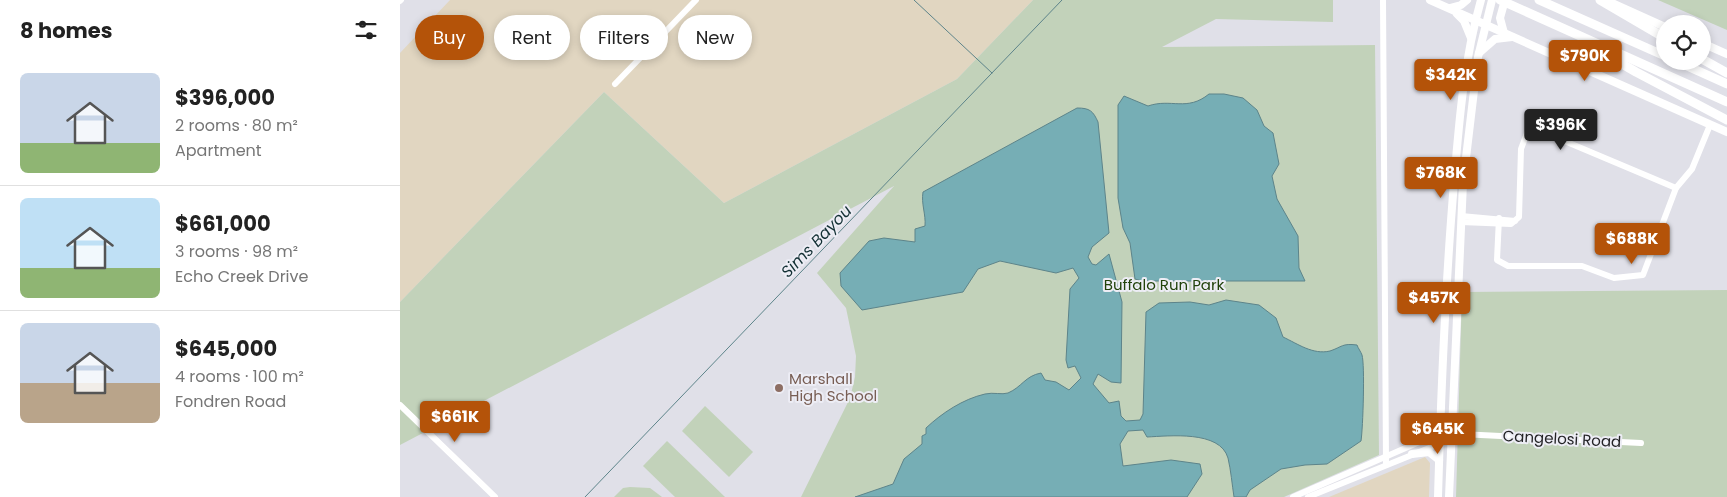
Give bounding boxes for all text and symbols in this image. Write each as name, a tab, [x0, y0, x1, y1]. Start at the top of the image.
chip: Buy	[415, 15, 484, 60]
chip: Rent	[494, 15, 570, 60]
chip: Filters	[580, 15, 668, 60]
chip: New	[678, 15, 752, 60]
map controls	[1656, 15, 1711, 70]
button: locate	[1656, 15, 1711, 70]
text: 8 homes	[20, 16, 112, 45]
icon: filters	[352, 16, 380, 44]
pin: $790K	[1550, 39, 1620, 82]
text: $790K	[1560, 44, 1610, 67]
pin: $342K	[1416, 58, 1486, 101]
text: $342K	[1425, 63, 1477, 86]
text: $396,000	[175, 83, 275, 112]
icon: home	[60, 93, 120, 153]
pin: $396K	[1526, 108, 1596, 151]
text: $396K	[1535, 113, 1587, 136]
text: 2 rooms · 80 m²	[175, 114, 298, 137]
text: Apartment	[175, 139, 262, 162]
pin: $768K	[1406, 156, 1476, 199]
text: $768K	[1416, 161, 1466, 184]
water label: Sims Bayou	[776, 200, 857, 283]
text: $661,000	[175, 209, 271, 238]
icon: home	[60, 218, 120, 278]
pin: $688K	[1597, 222, 1667, 265]
text: $688K	[1606, 227, 1658, 250]
text: 3 rooms · 98 m²	[175, 240, 298, 263]
text: Echo Creek Drive	[175, 265, 308, 288]
park label: Buffalo Run Park	[1104, 274, 1225, 295]
pin: $457K	[1399, 282, 1469, 324]
text: $457K	[1408, 286, 1460, 309]
text: $645,000	[175, 334, 277, 363]
icon: home	[60, 343, 120, 403]
text: 4 rooms · 100 m²	[175, 365, 304, 388]
place label: Marshall High School	[789, 368, 877, 406]
marker: Marshall High School	[773, 382, 785, 394]
text: Fondren Road	[175, 390, 286, 413]
pin: $661K	[420, 400, 490, 443]
text: $661K	[431, 405, 479, 428]
pin: $645K	[1403, 412, 1473, 455]
text: $645K	[1411, 417, 1465, 440]
street label: Cangelosi Road	[1502, 425, 1622, 452]

